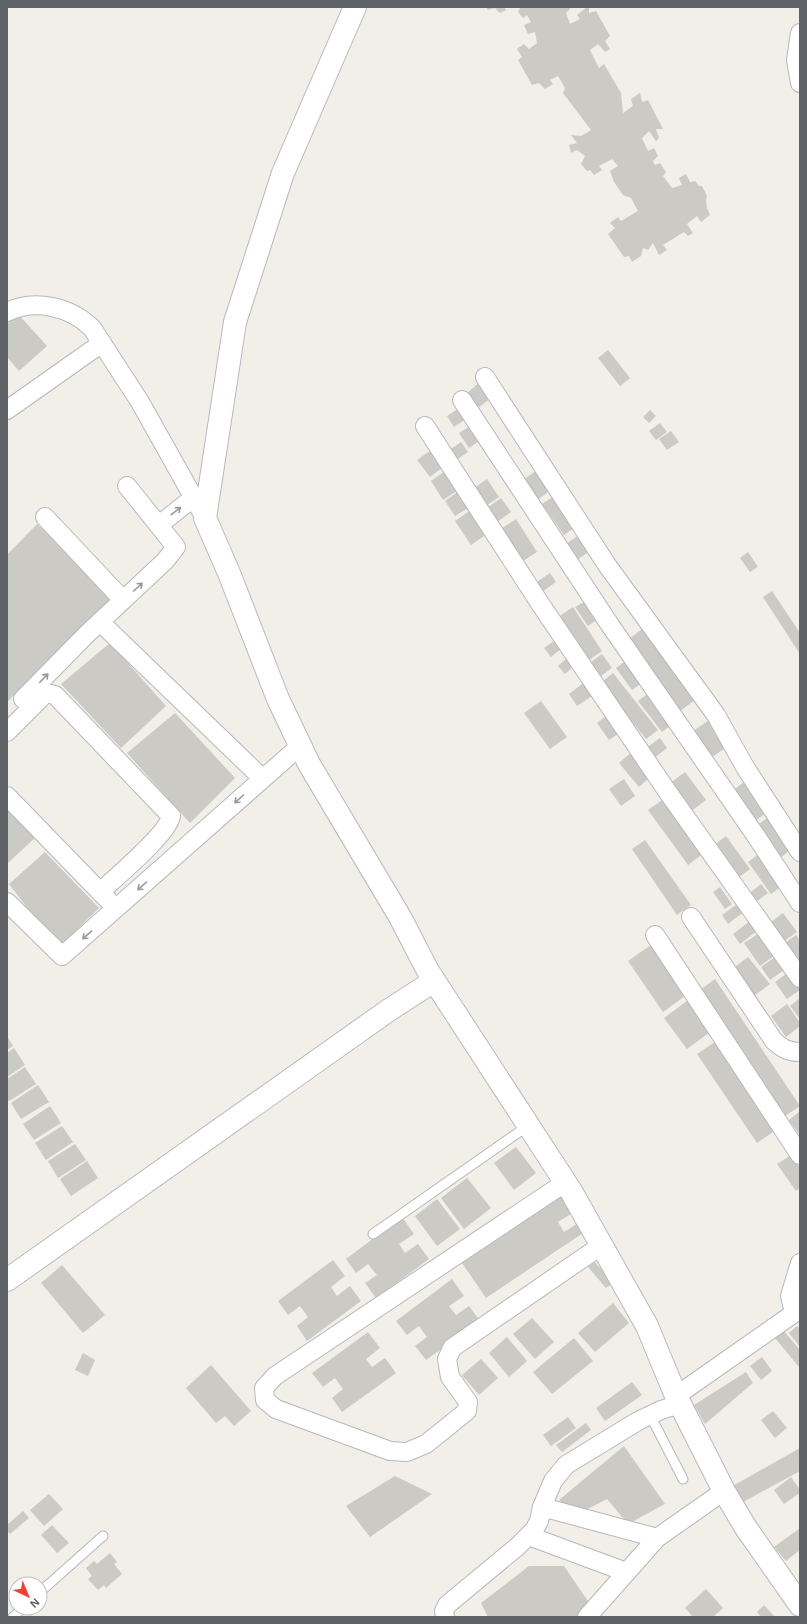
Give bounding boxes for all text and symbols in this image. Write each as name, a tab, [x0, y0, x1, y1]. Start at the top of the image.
one-way arrow	[170, 507, 181, 516]
one-way arrow	[132, 583, 143, 592]
one-way arrow	[39, 673, 49, 683]
one-way arrow	[234, 795, 244, 804]
one-way arrow	[137, 882, 147, 891]
one-way arrow	[82, 930, 92, 939]
north arrow	[8, 1576, 48, 1616]
text: N	[28, 1596, 42, 1610]

